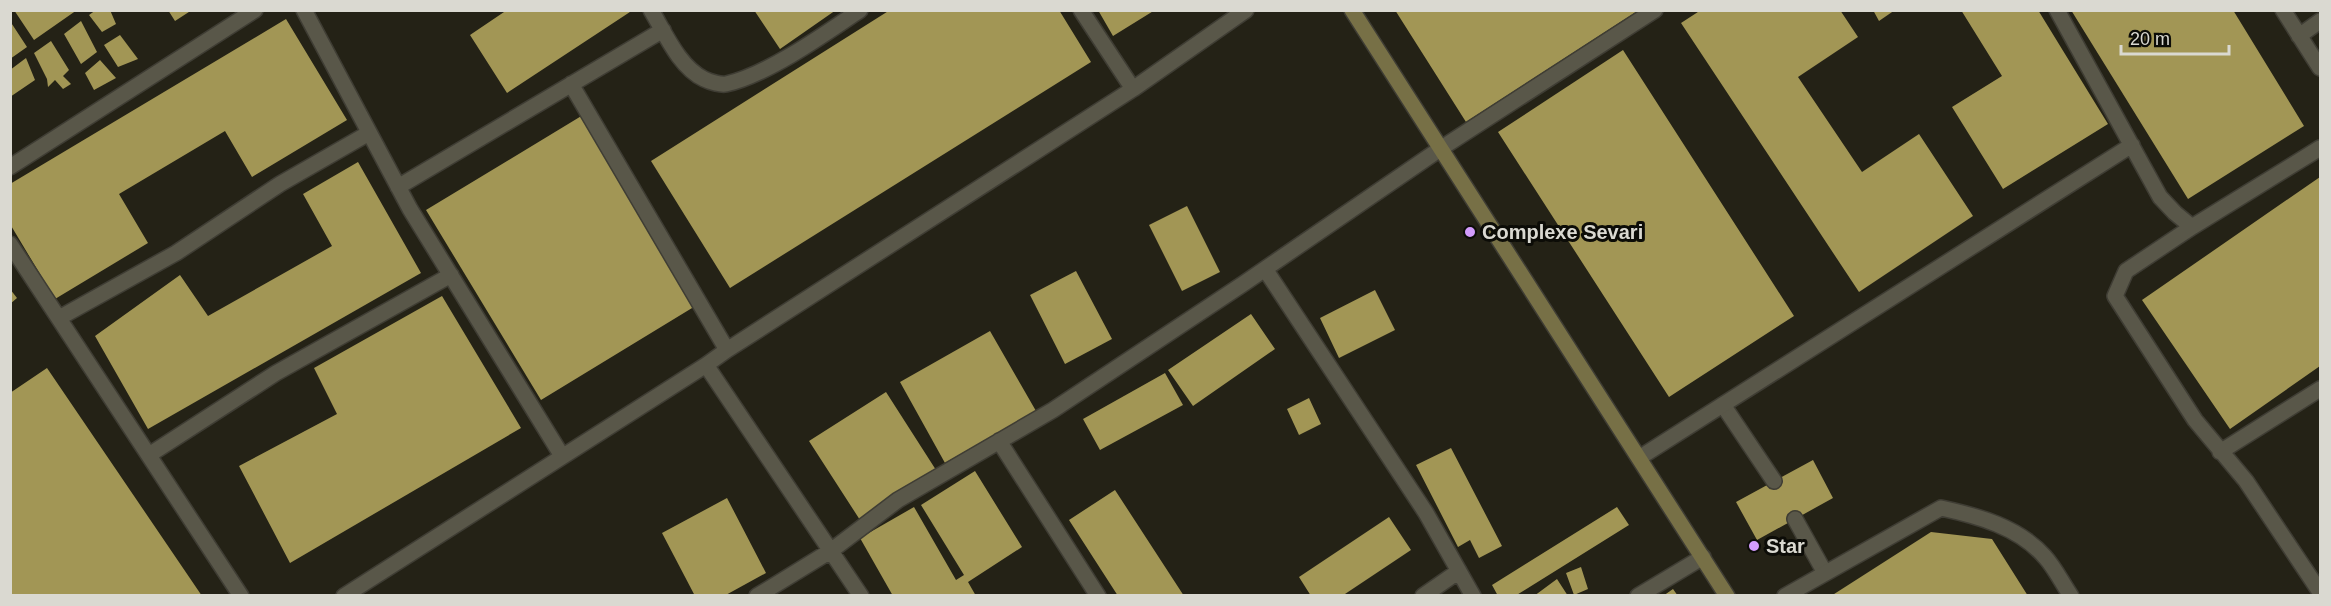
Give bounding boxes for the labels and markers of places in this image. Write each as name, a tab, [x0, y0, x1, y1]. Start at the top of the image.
place label: Complexe Sevari	[1482, 221, 1643, 243]
marker: Complexe Sevari	[1463, 225, 1477, 239]
place label: Star	[1766, 535, 1805, 557]
marker: Star	[1747, 539, 1761, 553]

